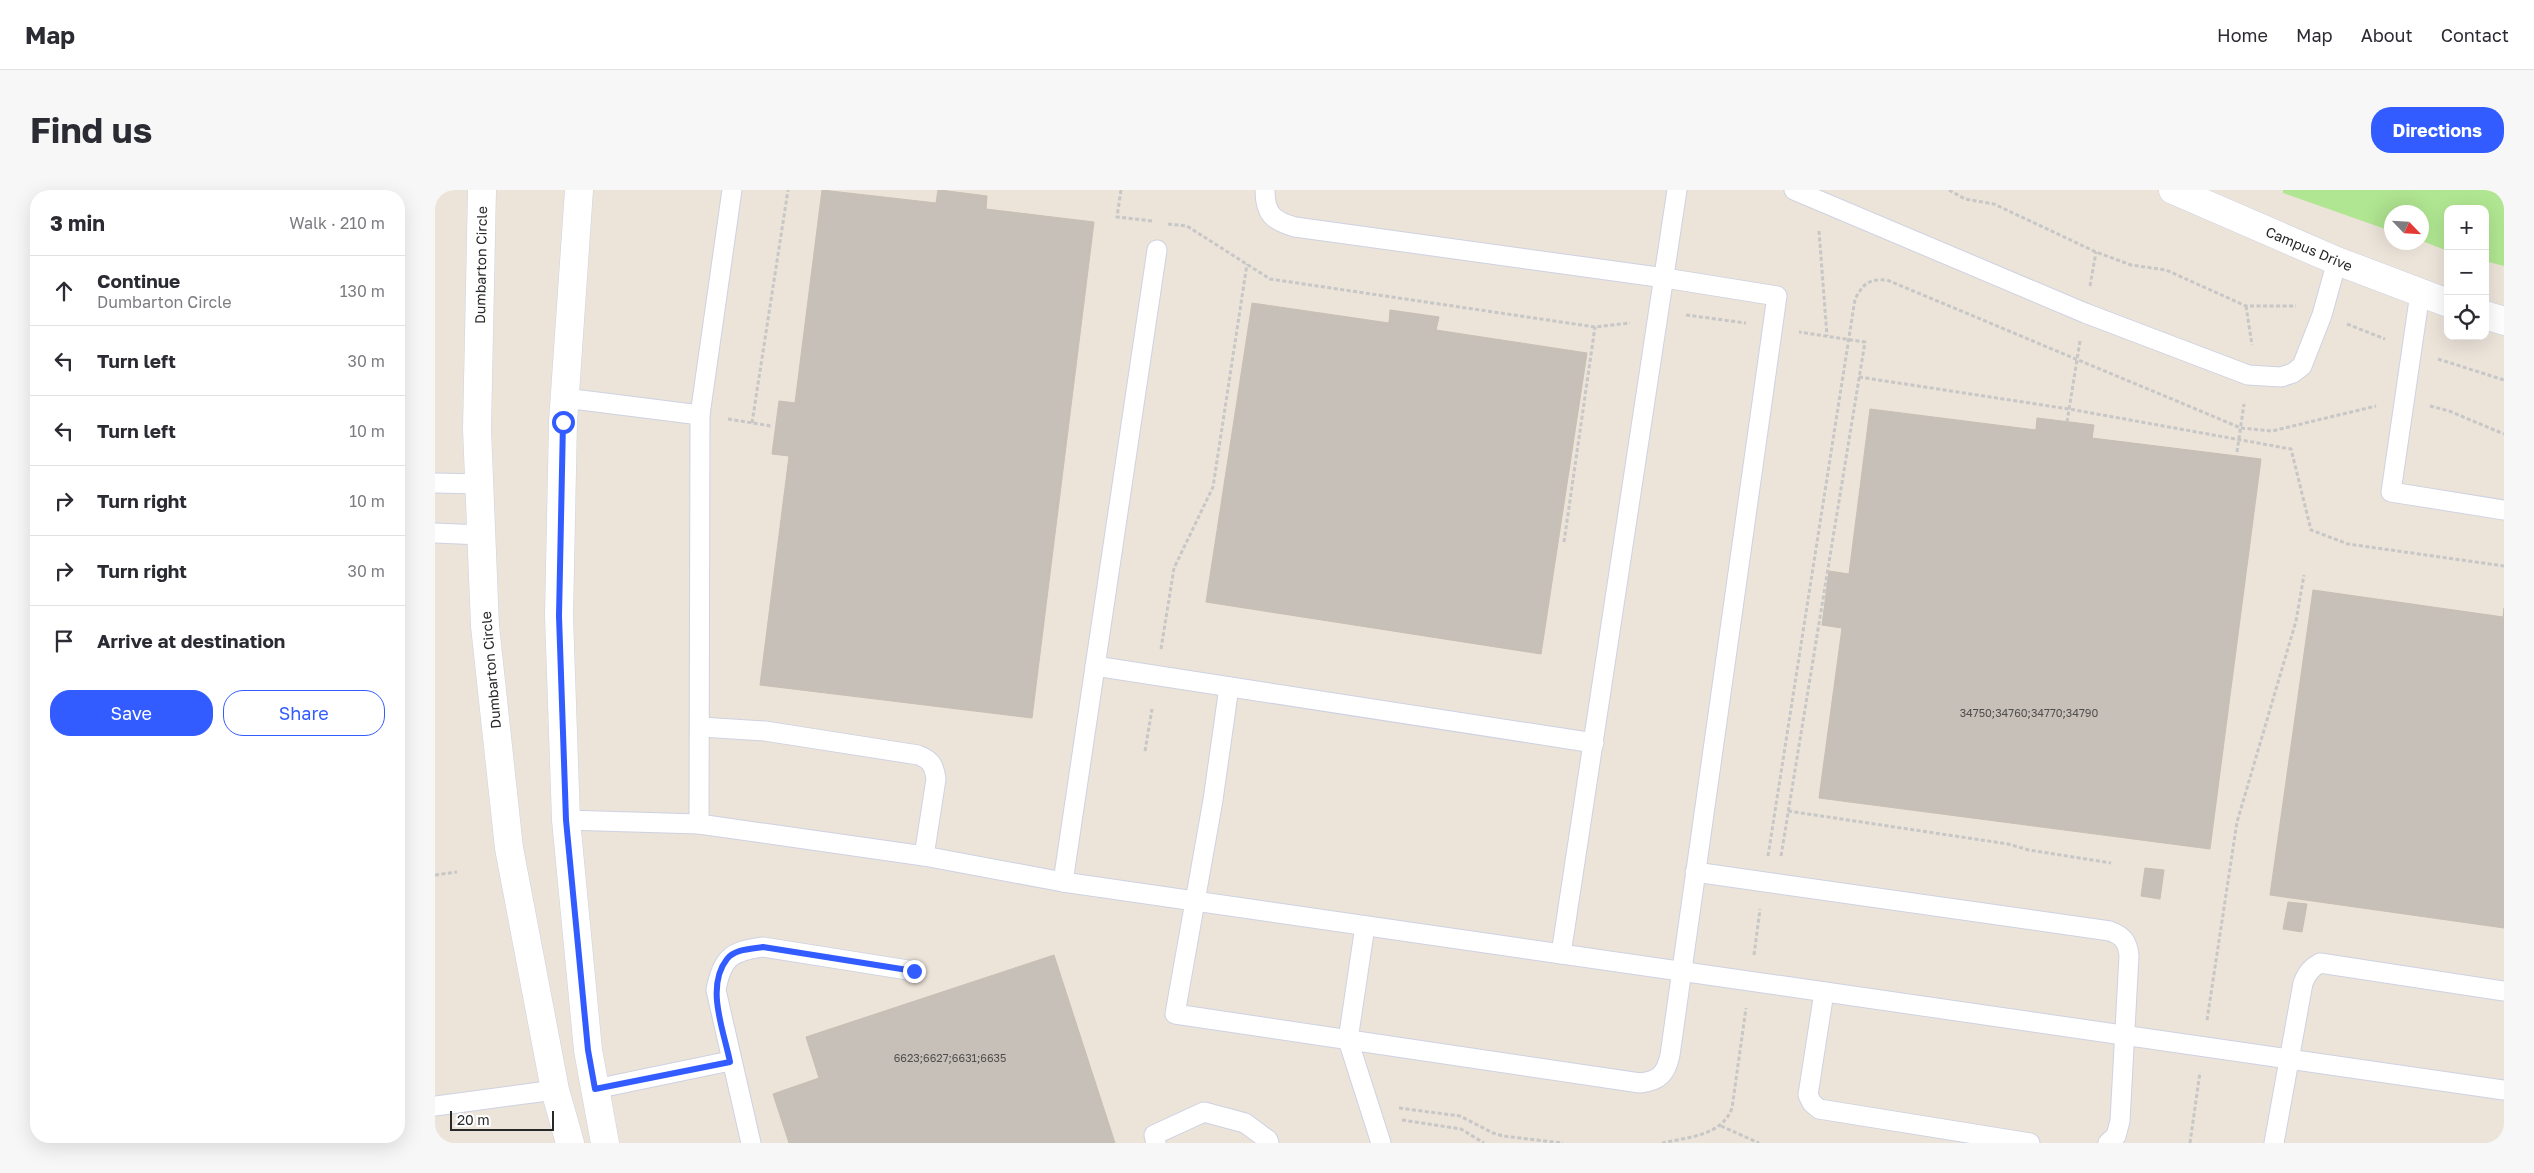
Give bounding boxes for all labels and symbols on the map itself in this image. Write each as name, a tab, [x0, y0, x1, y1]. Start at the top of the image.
north arrow	[2384, 205, 2429, 250]
street label: Dumbarton Circle	[471, 206, 490, 324]
street label: Campus Drive	[2263, 223, 2355, 274]
route start	[552, 411, 575, 434]
street label: Dumbarton Circle	[477, 611, 504, 729]
house number: 34750;34760;34770;34790	[1960, 706, 2098, 719]
route end	[903, 960, 926, 983]
house number: 6623;6627;6631;6635	[894, 1051, 1006, 1064]
scale bar	[450, 1108, 554, 1131]

